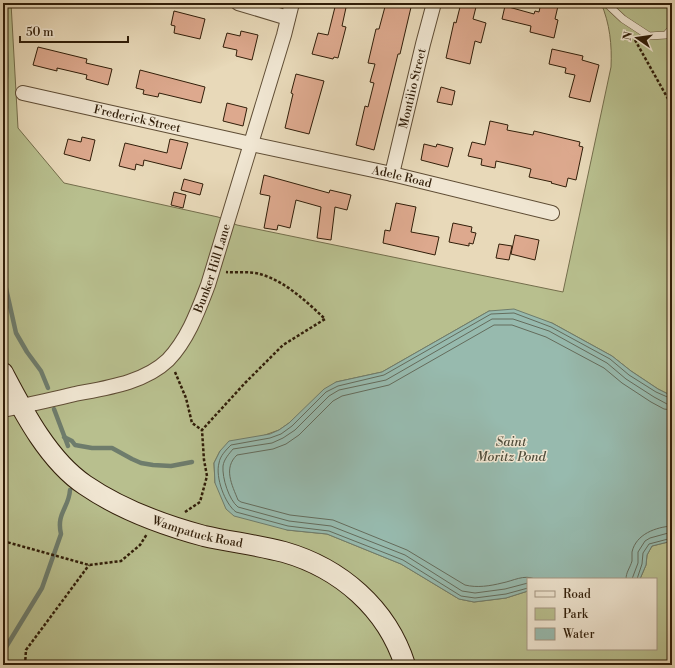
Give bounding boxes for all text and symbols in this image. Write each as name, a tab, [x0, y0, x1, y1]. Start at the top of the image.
scale bar	[20, 18, 128, 44]
north arrow	[617, 18, 657, 58]
text: 50 m	[26, 25, 54, 40]
text: N	[620, 30, 636, 42]
street label: Montilio Street	[396, 46, 429, 130]
street label: Frederick Street	[92, 102, 183, 136]
street label: Adele Road	[370, 162, 433, 191]
street label: Bunker Hill Lane	[190, 222, 234, 316]
water label: Saint Moritz Pond	[476, 434, 547, 465]
street label: Wampatuck Road	[149, 512, 244, 551]
legend	[527, 578, 657, 650]
text: Road	[563, 587, 591, 602]
text: Park	[563, 607, 589, 622]
text: Water	[562, 627, 595, 642]

